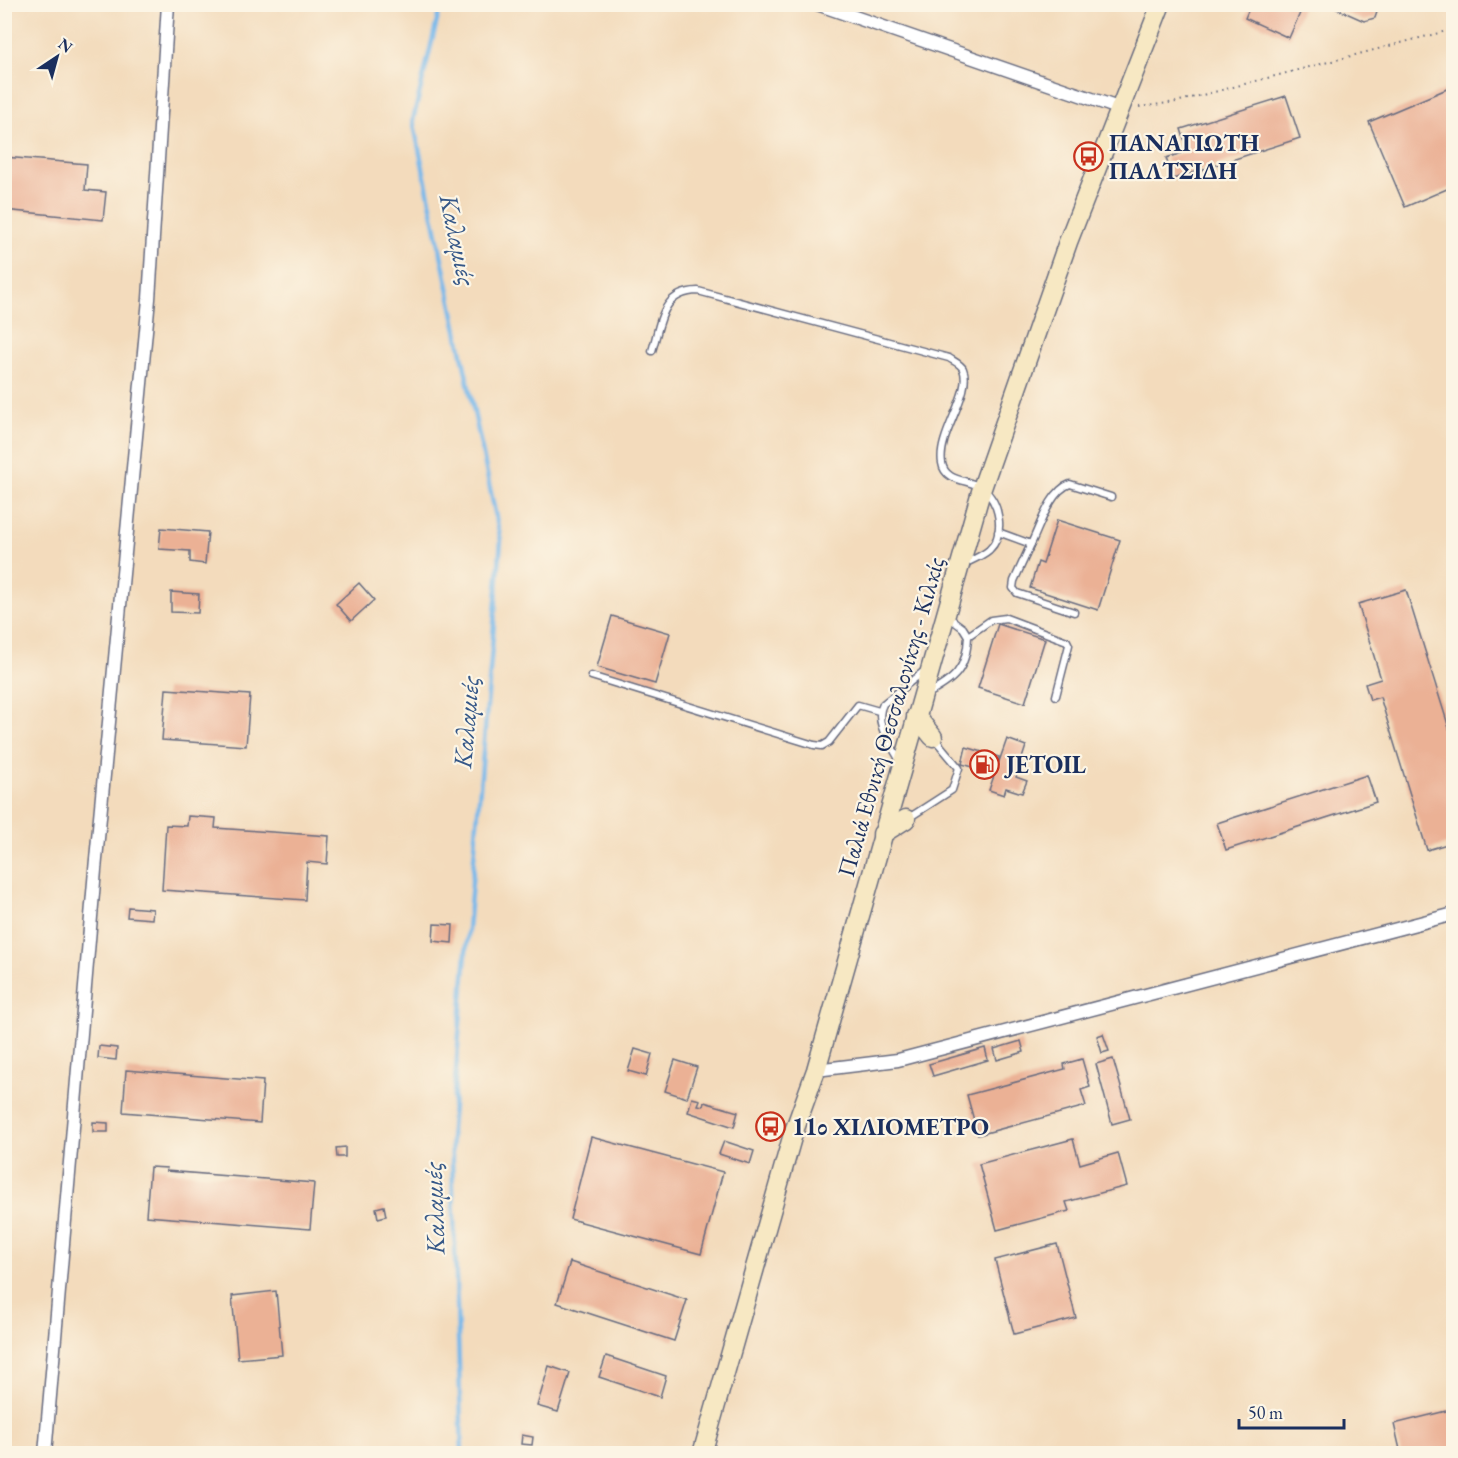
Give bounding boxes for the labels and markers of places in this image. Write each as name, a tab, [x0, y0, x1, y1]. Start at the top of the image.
place label: ΠΑΝΑΓΙΩΤΗ ΠΑΛΤΣΙΔΗ	[1109, 127, 1259, 186]
bus stop icon: ΠΑΝΑΓΙΩΤΗ ΠΑΛΤΣΙΔΗ	[1072, 141, 1104, 173]
fuel station icon: JETOIL	[969, 749, 1001, 781]
place label: JETOIL	[1004, 749, 1086, 780]
bus stop icon: 11ο ΧΙΛΙΟΜΕΤΡΟ	[755, 1111, 787, 1143]
place label: 11ο ΧΙΛΙΟΜΕΤΡΟ	[792, 1111, 989, 1142]

